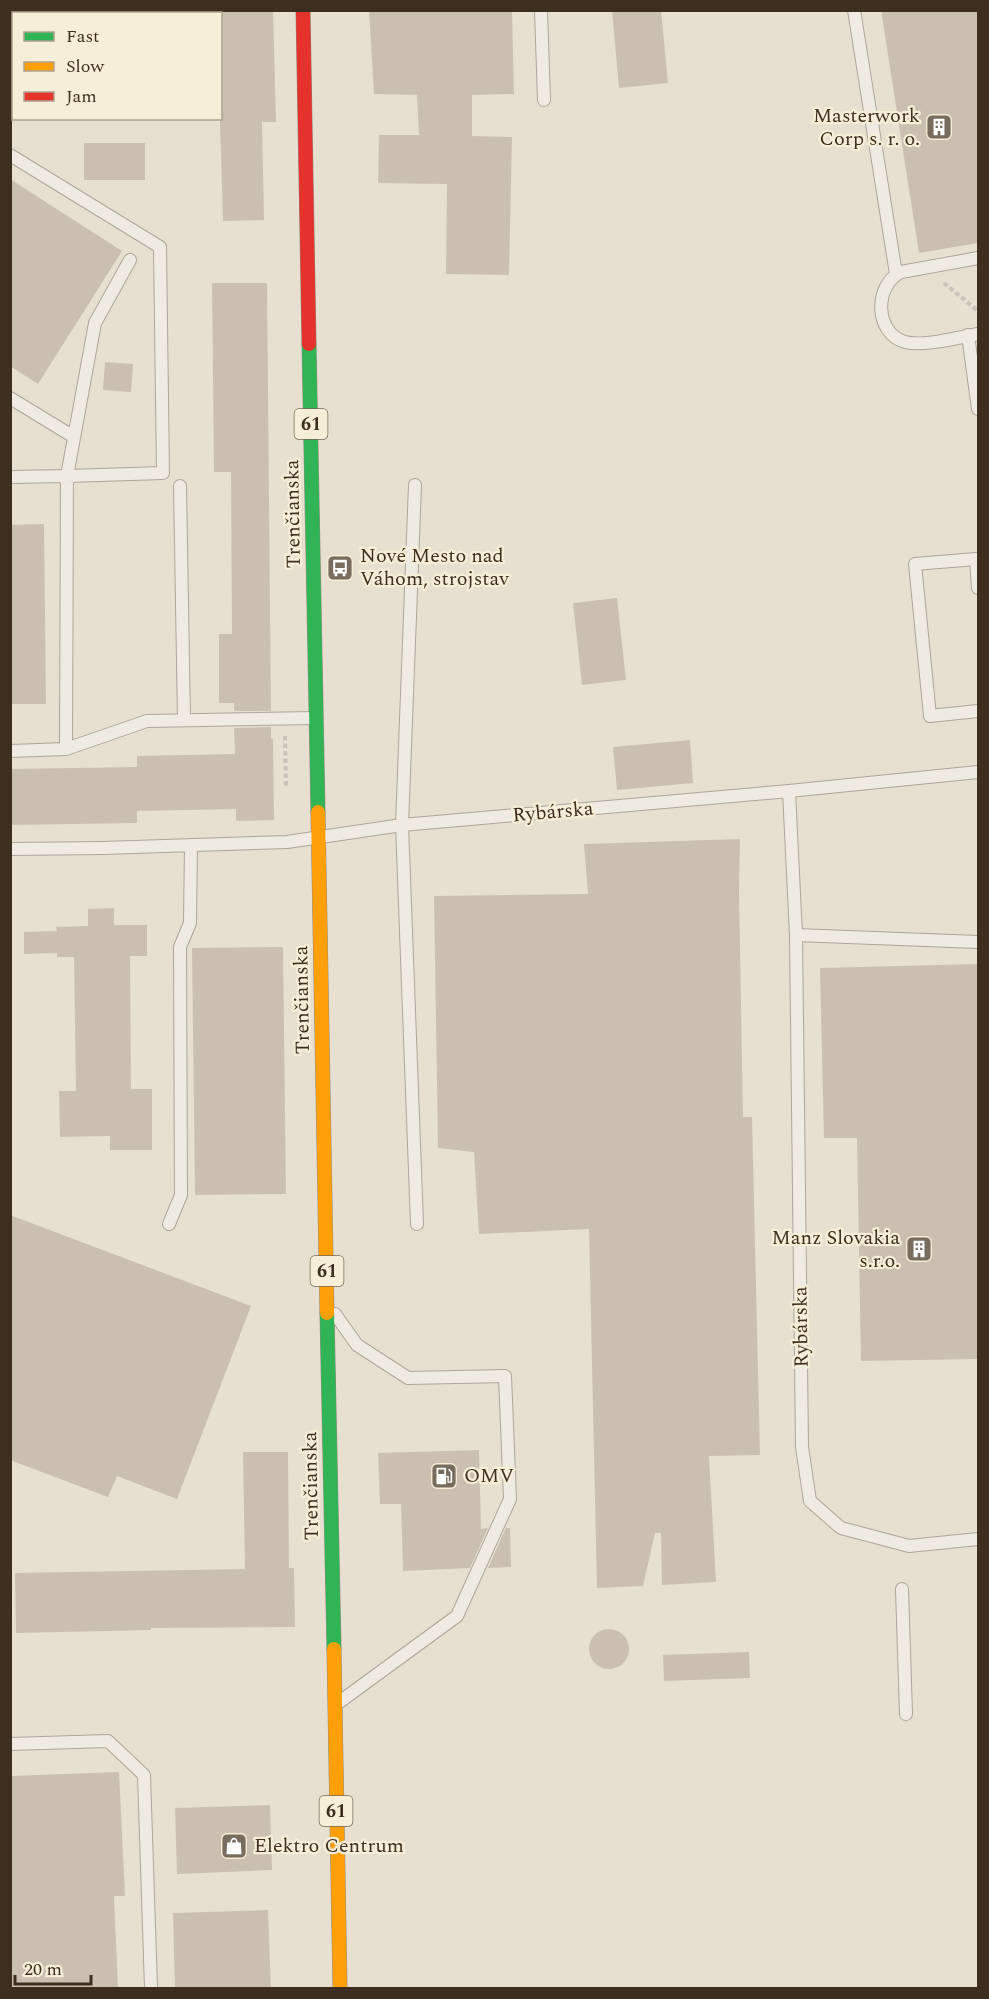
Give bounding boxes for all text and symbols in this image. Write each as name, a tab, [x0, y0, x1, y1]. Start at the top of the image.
legend	[12, 12, 222, 120]
text: Fast	[66, 23, 99, 50]
text: Slow	[66, 53, 105, 80]
text: Jam	[66, 83, 97, 110]
place label: Masterwork Corp s. r. o.	[813, 101, 920, 154]
building icon: Masterwork Corp s. r. o.	[924, 112, 954, 142]
road number: 61	[294, 409, 328, 439]
street label: Trenčianska	[277, 459, 309, 569]
place label: Nové Mesto nad Váhom, strojstav	[360, 541, 510, 594]
bus stop icon: Nové Mesto nad Váhom, strojstav	[325, 553, 355, 583]
street label: Rybárska	[511, 794, 595, 830]
street label: Trenčianska	[286, 945, 318, 1055]
place label: Manz Slovakia s.r.o.	[771, 1223, 900, 1276]
building icon: Manz Slovakia s.r.o.	[904, 1234, 934, 1264]
road number: 61	[310, 1256, 344, 1286]
street label: Rybárska	[785, 1286, 817, 1368]
street label: Trenčianska	[295, 1431, 327, 1541]
fuel station icon: OMV	[429, 1461, 459, 1491]
place label: OMV	[464, 1461, 514, 1491]
road number: 61	[320, 1796, 352, 1826]
shop icon: Elektro Centrum	[219, 1831, 249, 1861]
place label: Elektro Centrum	[254, 1831, 404, 1861]
scale bar	[15, 1948, 92, 1986]
text: 20 m	[24, 1956, 62, 1983]

